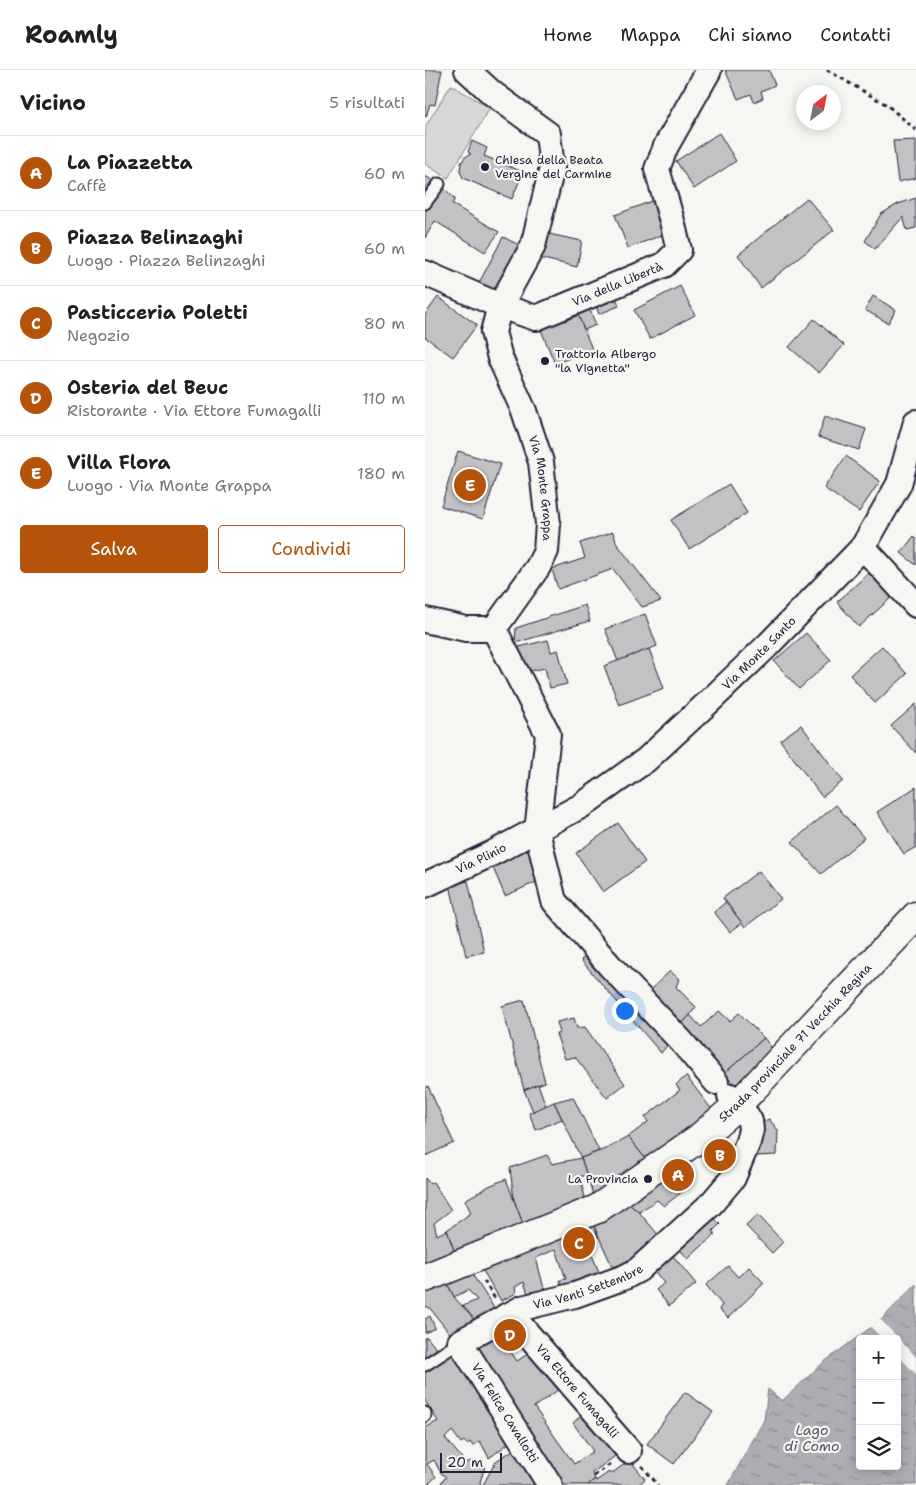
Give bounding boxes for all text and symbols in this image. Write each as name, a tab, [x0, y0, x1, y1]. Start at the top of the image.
text: Roamly	[25, 19, 118, 51]
text: Home	[543, 23, 592, 47]
text: Mappa	[620, 23, 680, 47]
text: Chi siamo	[708, 23, 792, 47]
text: Contatti	[820, 23, 891, 47]
north arrow	[796, 85, 841, 130]
text: Vicino	[20, 89, 86, 117]
text: 5 risultati	[329, 92, 405, 113]
text: La Piazzetta	[67, 150, 193, 175]
place label: Chiesa della Beata Vergine del Carmine	[495, 152, 612, 182]
marker: Chiesa della Beata Vergine del Carmine	[479, 161, 491, 173]
text: A	[30, 163, 42, 184]
text: 60 m	[364, 163, 405, 184]
text: Caffè	[67, 175, 107, 196]
text: Piazza Belinzaghi	[67, 225, 243, 250]
text: B	[31, 238, 41, 259]
text: 60 m	[364, 238, 405, 259]
text: Luogo · Piazza Belinzaghi	[67, 250, 266, 271]
street label: Via della Libertà	[570, 258, 666, 310]
text: Pasticceria Poletti	[67, 300, 248, 325]
text: C	[31, 313, 41, 334]
text: 80 m	[364, 313, 405, 334]
text: Negozio	[67, 325, 130, 346]
place label: Trattoria Albergo "la Vignetta"	[555, 346, 656, 376]
marker: Trattoria Albergo "la Vignetta"	[539, 355, 551, 367]
text: Osteria del Beuc	[67, 375, 228, 400]
text: D	[30, 388, 42, 409]
text: 110 m	[362, 388, 405, 409]
text: Ristorante · Via Ettore Fumagalli	[67, 400, 322, 421]
street label: Via Monte Grappa	[525, 433, 556, 542]
text: Villa Flora	[67, 450, 171, 475]
text: E	[31, 463, 41, 484]
text: 180 m	[357, 463, 405, 484]
pin: E	[454, 466, 486, 504]
text: Luogo · Via Monte Grappa	[67, 475, 271, 496]
button: Salva	[20, 525, 208, 573]
button: Condividi	[218, 525, 405, 573]
street label: Via Monte Santo	[718, 613, 799, 693]
street label: Via Plinio	[453, 839, 509, 877]
street label: Strada provinciale 71 Vecchia Regina	[715, 960, 875, 1126]
your location	[612, 998, 638, 1024]
pin: B	[704, 1136, 736, 1174]
pin: A	[662, 1156, 694, 1194]
place label: La Provincia	[568, 1171, 639, 1187]
marker: La Provincia	[642, 1173, 654, 1185]
pin: C	[563, 1224, 595, 1262]
street label: Via Venti Settembre	[531, 1261, 647, 1313]
pin: D	[494, 1316, 526, 1354]
map controls	[856, 1335, 901, 1470]
button: +	[856, 1335, 901, 1380]
street label: Via Ettore Fumagalli	[532, 1341, 622, 1441]
street label: Via Felice Cavallotti	[468, 1360, 542, 1466]
button: −	[856, 1380, 901, 1425]
water label: Lago di Como	[785, 1421, 839, 1455]
button: layers	[856, 1425, 901, 1470]
scale bar	[440, 1450, 503, 1473]
text: 20 m	[447, 1453, 483, 1471]

